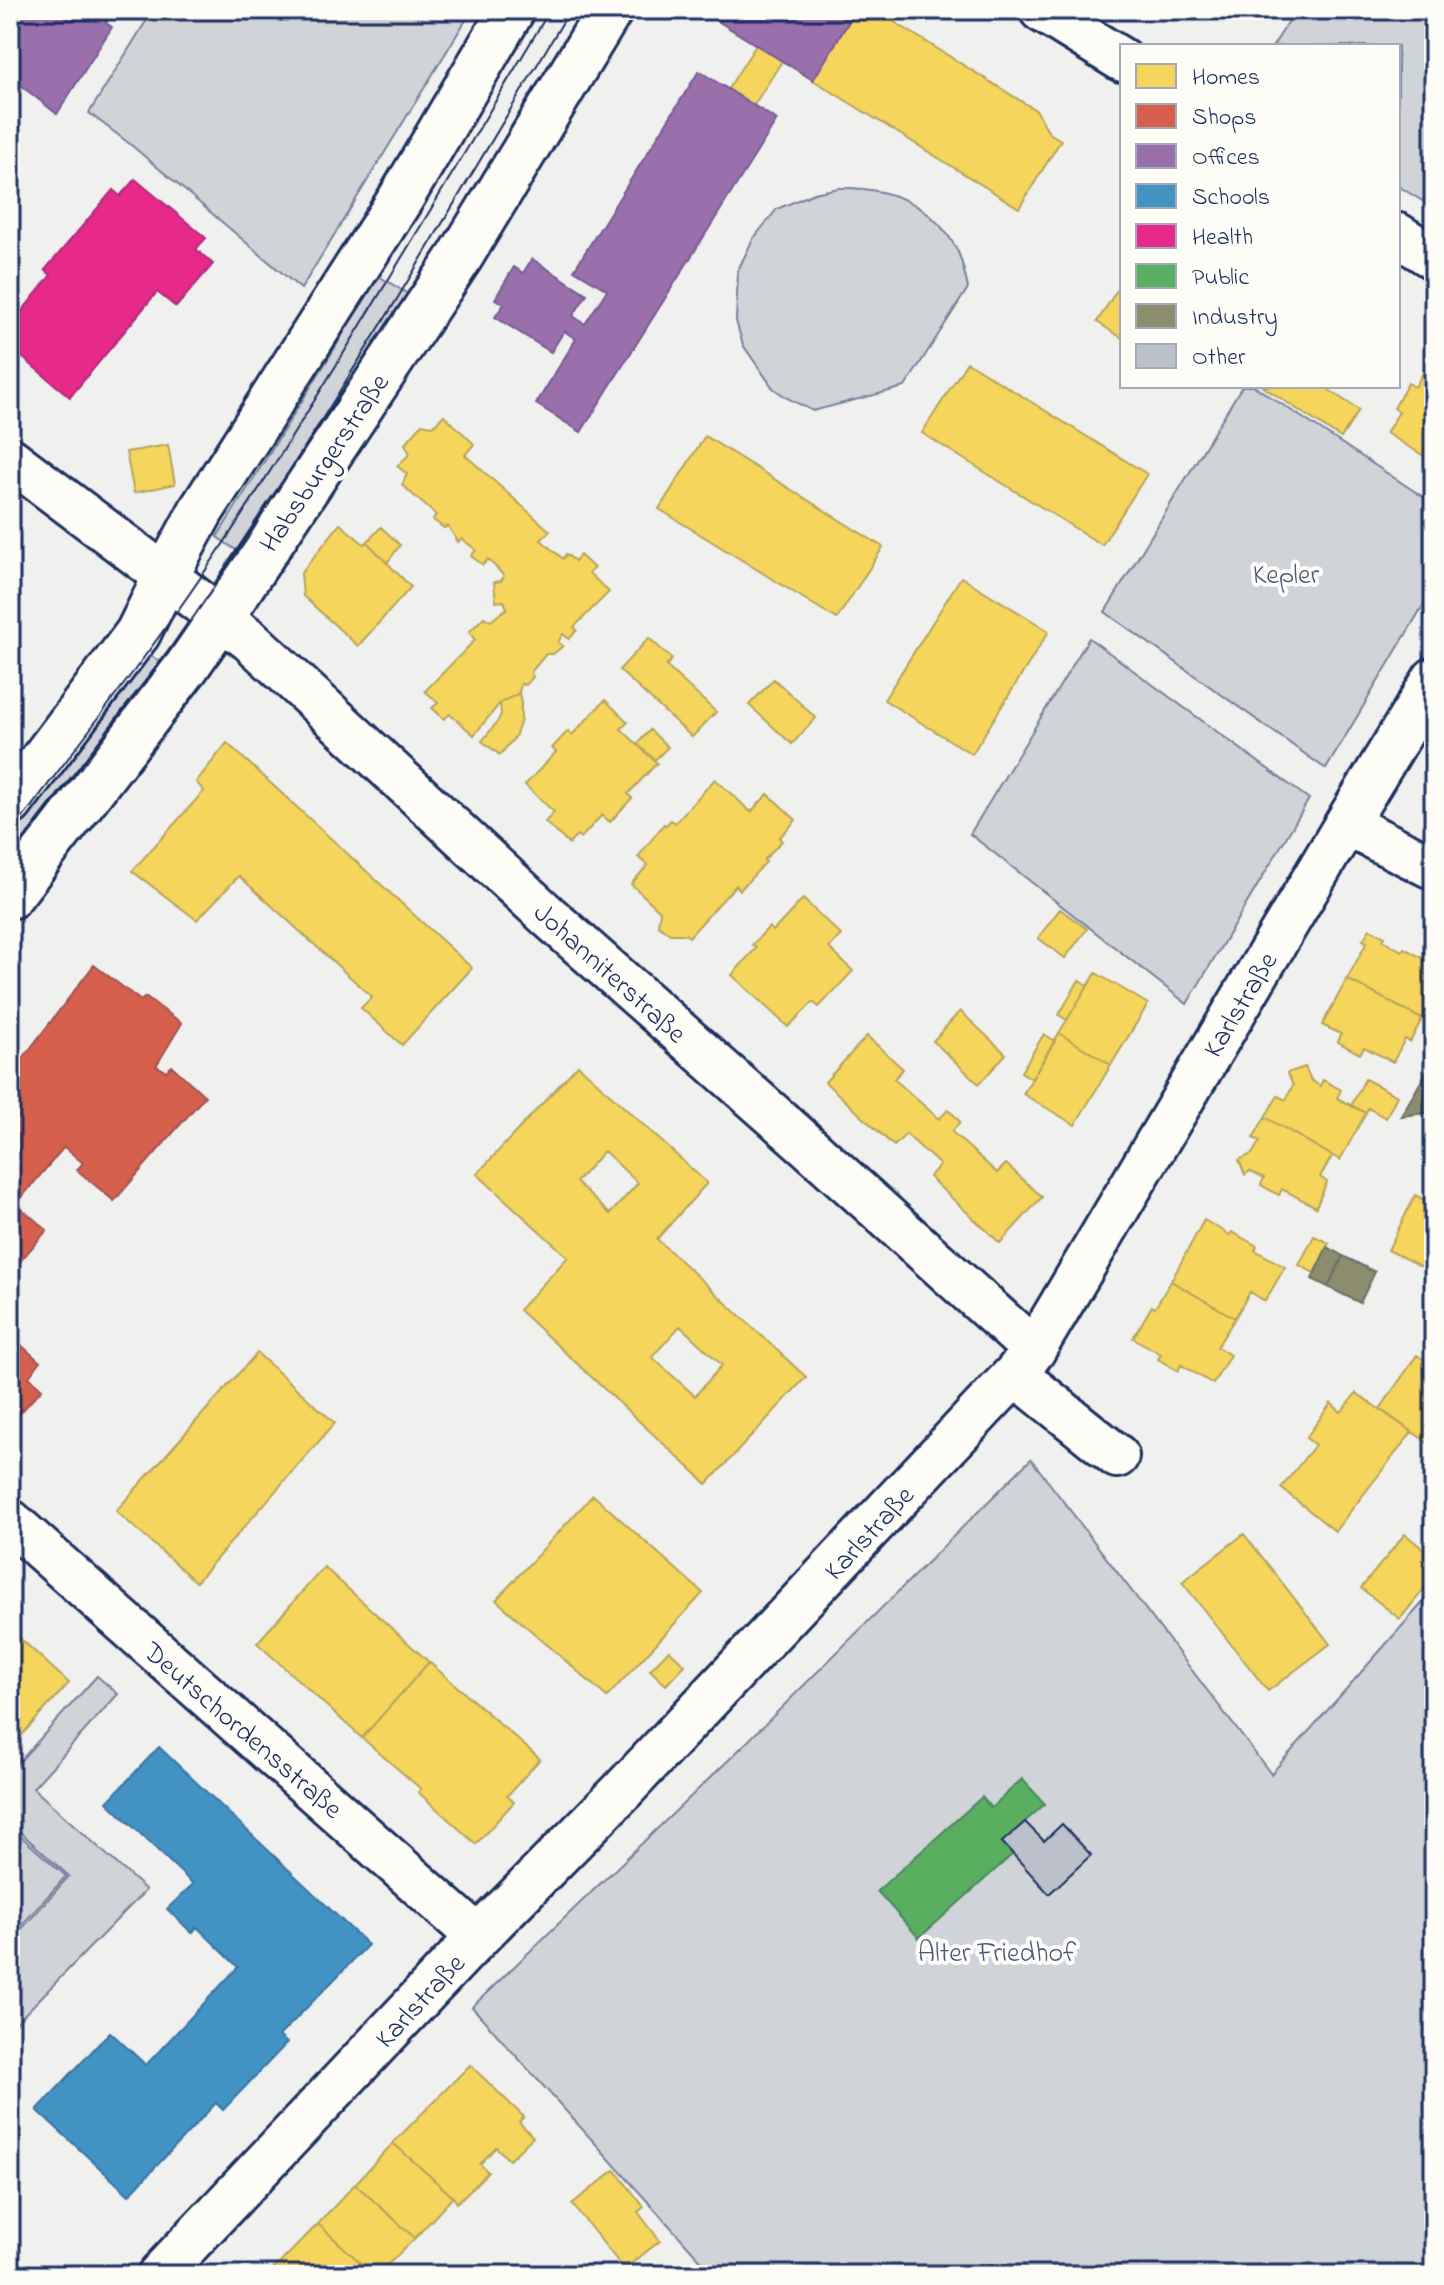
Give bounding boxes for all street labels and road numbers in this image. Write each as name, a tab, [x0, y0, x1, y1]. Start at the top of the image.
street label: Habsburgerstraße	[251, 366, 401, 562]
street label: Johanniterstraße	[523, 895, 695, 1055]
street label: Karlstraße	[1194, 945, 1290, 1066]
street label: Karlstraße	[816, 1477, 926, 1591]
street label: Deutschordensstraße	[132, 1633, 351, 1830]
street label: Karlstraße	[367, 1945, 477, 2059]

